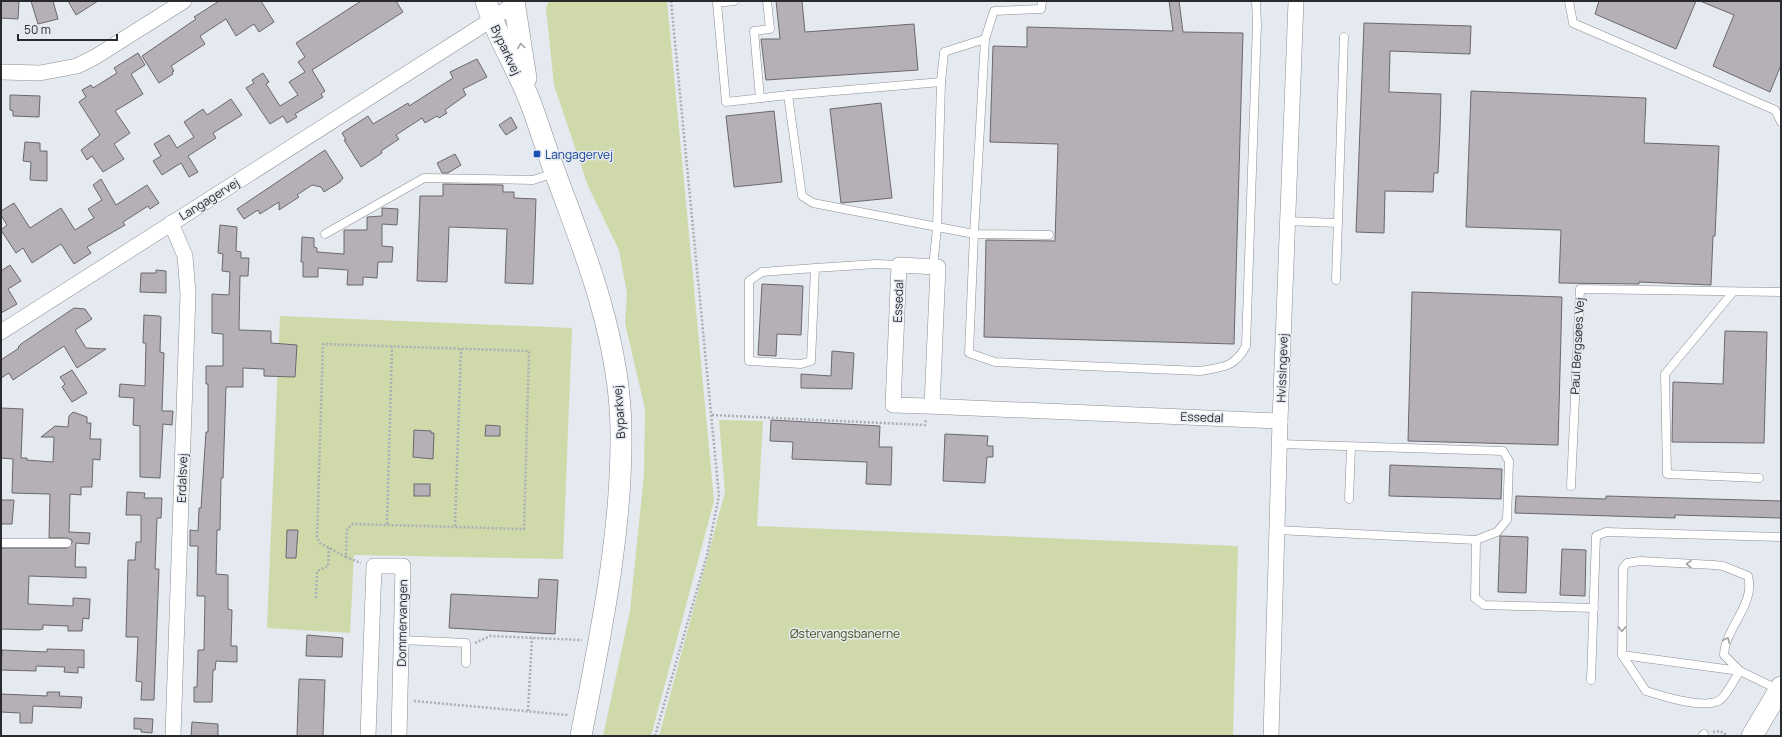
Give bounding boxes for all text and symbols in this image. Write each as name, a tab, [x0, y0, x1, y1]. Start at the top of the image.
scale bar	[18, 16, 117, 42]
text: 50 m	[24, 21, 51, 38]
street label: Byparkvej	[487, 22, 525, 78]
one-way arrow	[517, 43, 526, 49]
place label: Langagervej	[545, 146, 613, 163]
marker: Langagervej	[532, 149, 542, 159]
street label: Langagervej	[176, 174, 242, 224]
street label: Essedal	[889, 279, 907, 323]
street label: Paul Bergsøes Vej	[1566, 297, 1588, 395]
street label: Hvissingevej	[1272, 333, 1292, 403]
street label: Byparkvej	[609, 385, 629, 439]
street label: Essedal	[1180, 408, 1224, 426]
street label: Erdalsvej	[173, 453, 191, 503]
one-way arrow	[1686, 559, 1692, 568]
street label: Dommervangen	[393, 579, 411, 667]
park label: Østervangsbanerne	[790, 625, 900, 642]
one-way arrow	[1618, 626, 1626, 632]
one-way arrow	[1723, 636, 1731, 643]

